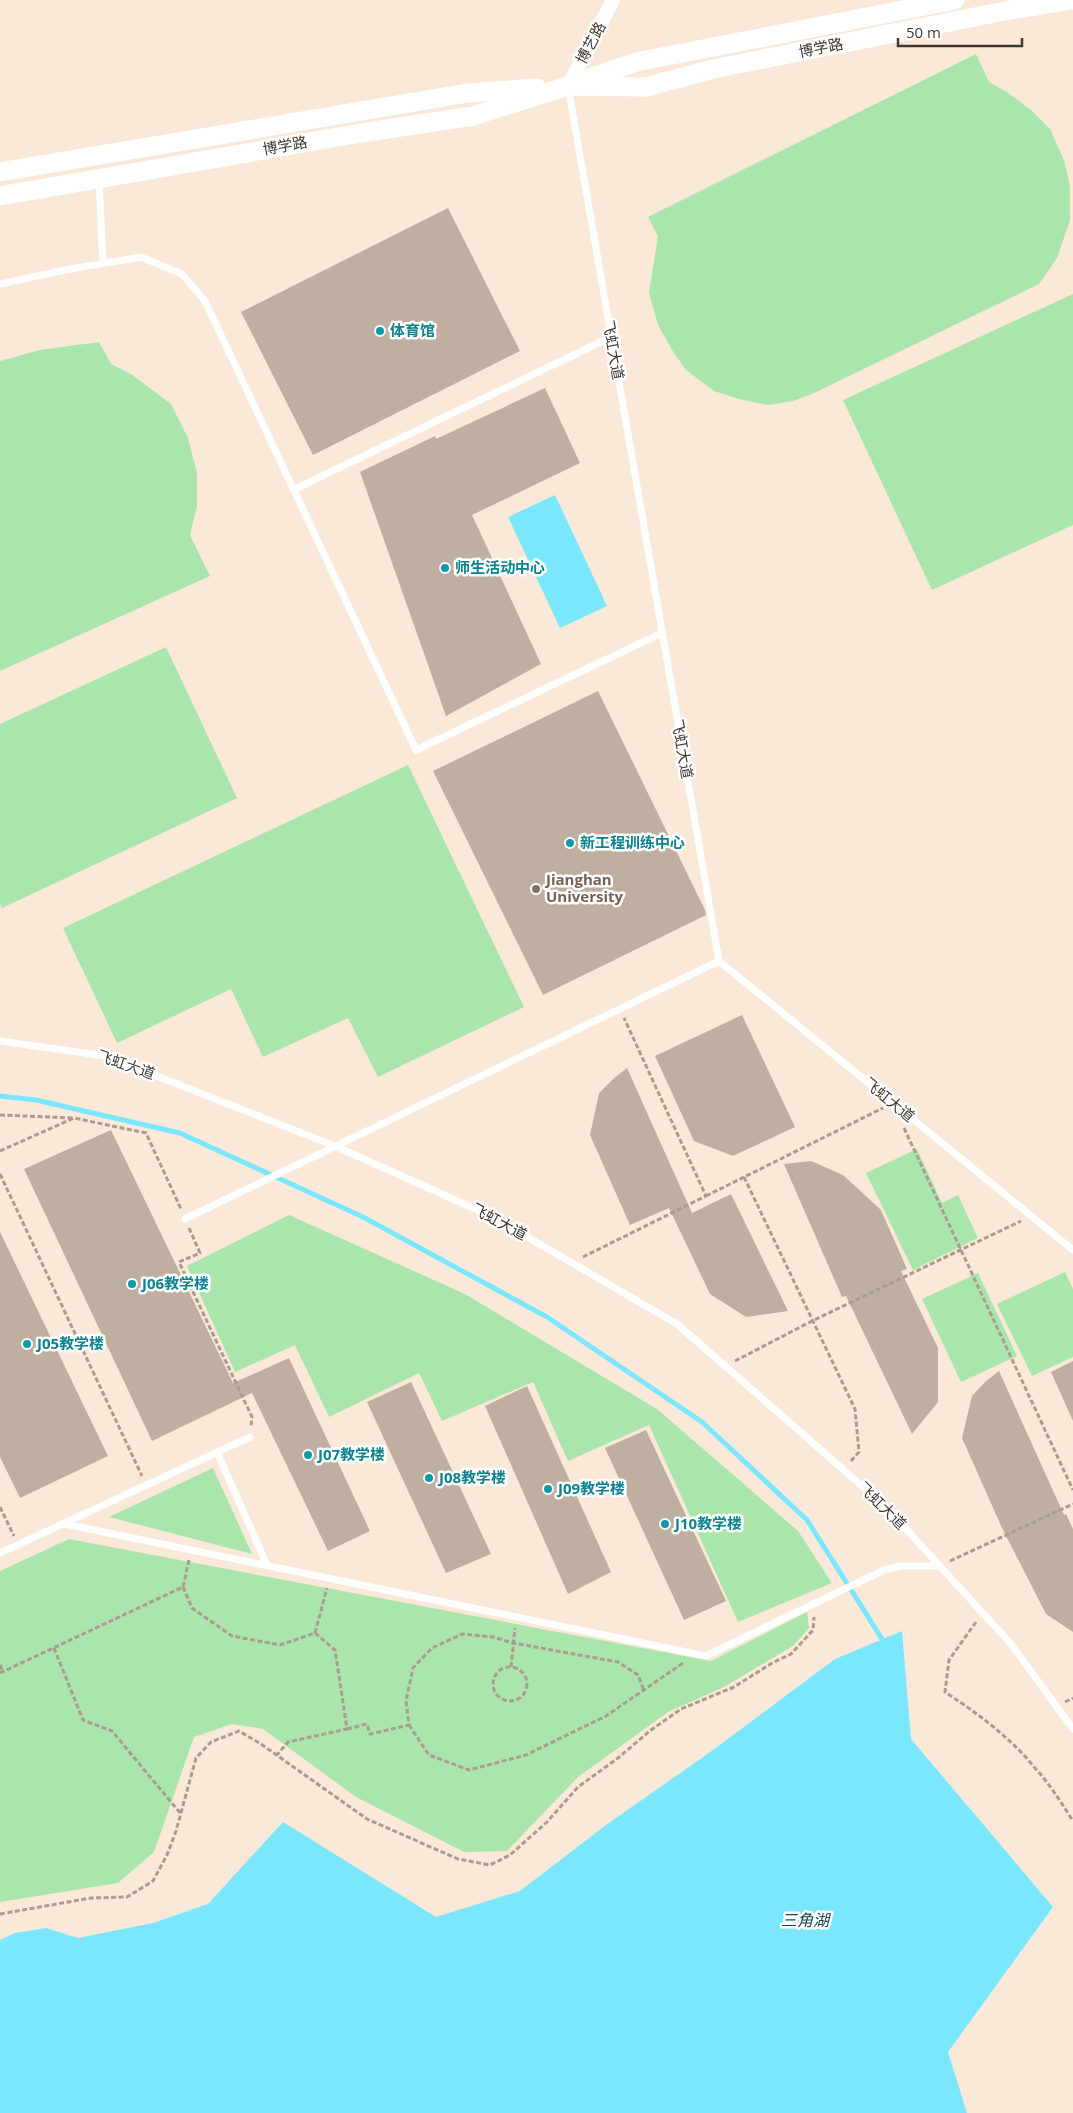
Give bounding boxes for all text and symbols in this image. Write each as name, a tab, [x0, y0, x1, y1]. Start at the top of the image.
scale bar	[898, 15, 1022, 47]
street label: 博艺路	[571, 18, 610, 67]
text: 50 m	[906, 22, 941, 42]
street label: 博学路	[797, 33, 845, 61]
street label: 博学路	[261, 131, 309, 159]
street label: 飞虹大道	[599, 319, 629, 381]
place label: 体育馆	[390, 320, 435, 340]
marker: 体育馆	[374, 325, 386, 337]
place label: 师生活动中心	[455, 557, 545, 577]
marker: 师生活动中心	[439, 562, 451, 574]
street label: 飞虹大道	[668, 718, 698, 780]
place label: 新工程训练中心	[580, 832, 685, 852]
marker: 新工程训练中心	[564, 837, 576, 849]
place label: Jianghan University	[544, 869, 624, 906]
marker: Jianghan University	[530, 883, 542, 895]
street label: 飞虹大道	[95, 1045, 158, 1083]
street label: 飞虹大道	[860, 1073, 919, 1126]
street label: 飞虹大道	[468, 1198, 531, 1244]
place label: J06教学楼	[140, 1273, 209, 1293]
marker: J06教学楼	[126, 1278, 138, 1290]
place label: J05教学楼	[35, 1333, 104, 1353]
marker: J05教学楼	[21, 1338, 33, 1350]
place label: J07教学楼	[316, 1444, 385, 1464]
marker: J07教学楼	[302, 1449, 314, 1461]
place label: J08教学楼	[437, 1467, 506, 1487]
marker: J08教学楼	[423, 1472, 435, 1484]
street label: 飞虹大道	[854, 1477, 911, 1533]
place label: J09教学楼	[556, 1478, 625, 1498]
marker: J09教学楼	[542, 1483, 554, 1495]
place label: J10教学楼	[673, 1513, 742, 1533]
marker: J10教学楼	[659, 1518, 671, 1530]
water label: 三角湖	[781, 1909, 832, 1931]

